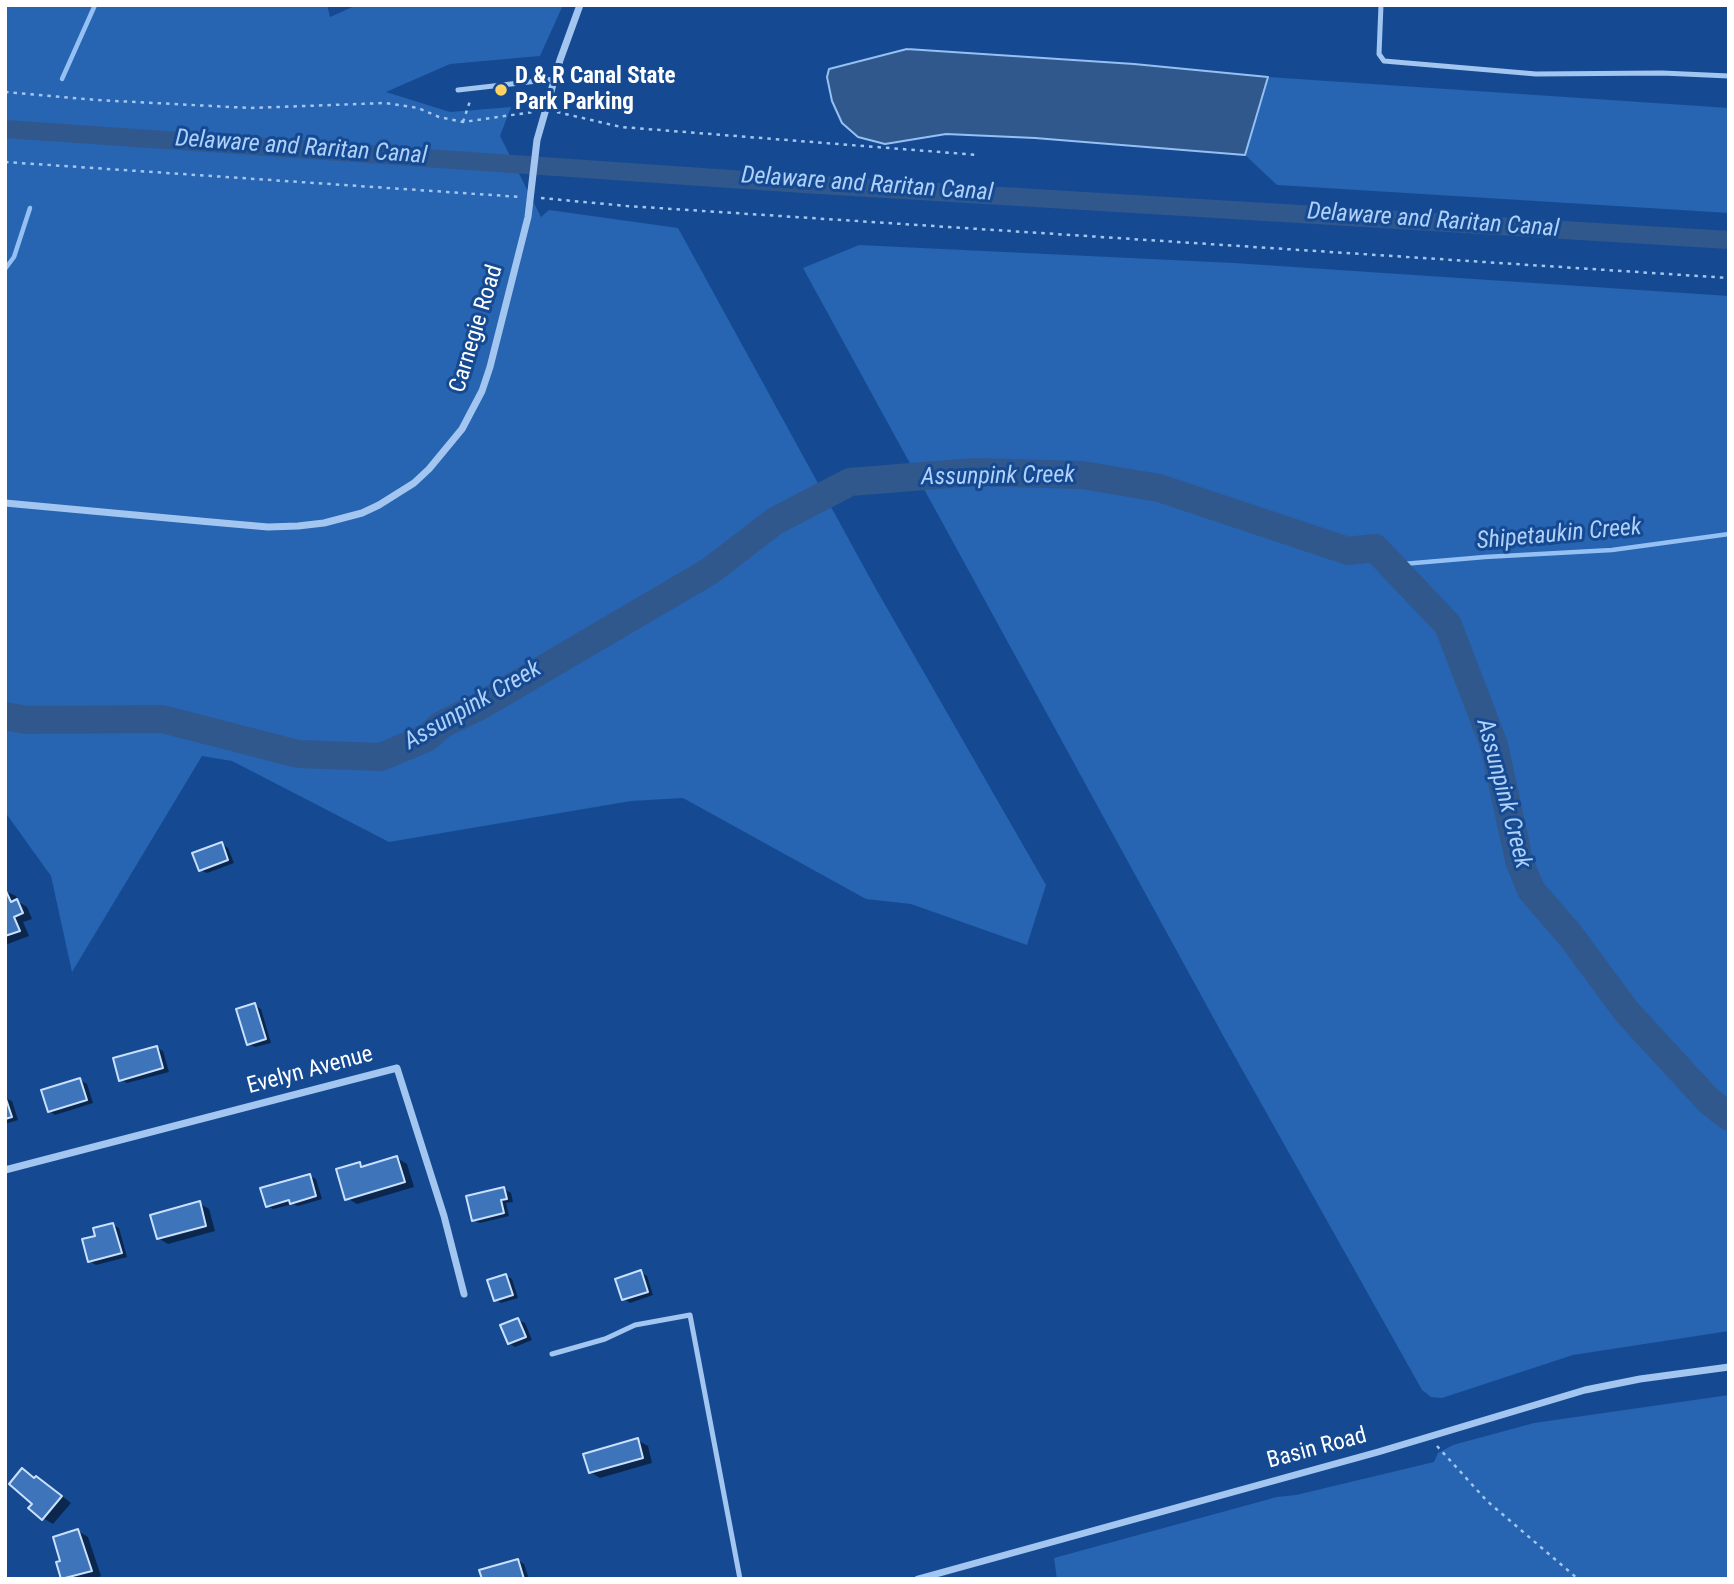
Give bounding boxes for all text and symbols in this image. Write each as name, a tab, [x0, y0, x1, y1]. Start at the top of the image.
place label: D & R Canal State Park Parking	[515, 63, 675, 117]
marker: D & R Canal State Park Parking	[493, 82, 509, 98]
water label: Delaware and Raritan Canal	[174, 125, 428, 171]
water label: Delaware and Raritan Canal	[740, 162, 994, 208]
water label: Delaware and Raritan Canal	[1306, 198, 1560, 244]
street label: Carnegie Road	[445, 262, 509, 396]
water label: Assunpink Creek	[921, 461, 1075, 493]
water label: Shipetaukin Creek	[1475, 513, 1643, 557]
water label: Assunpink Creek	[399, 655, 547, 757]
water label: Assunpink Creek	[1469, 716, 1537, 872]
street label: Evelyn Avenue	[244, 1041, 376, 1101]
street label: Basin Road	[1264, 1422, 1370, 1476]

